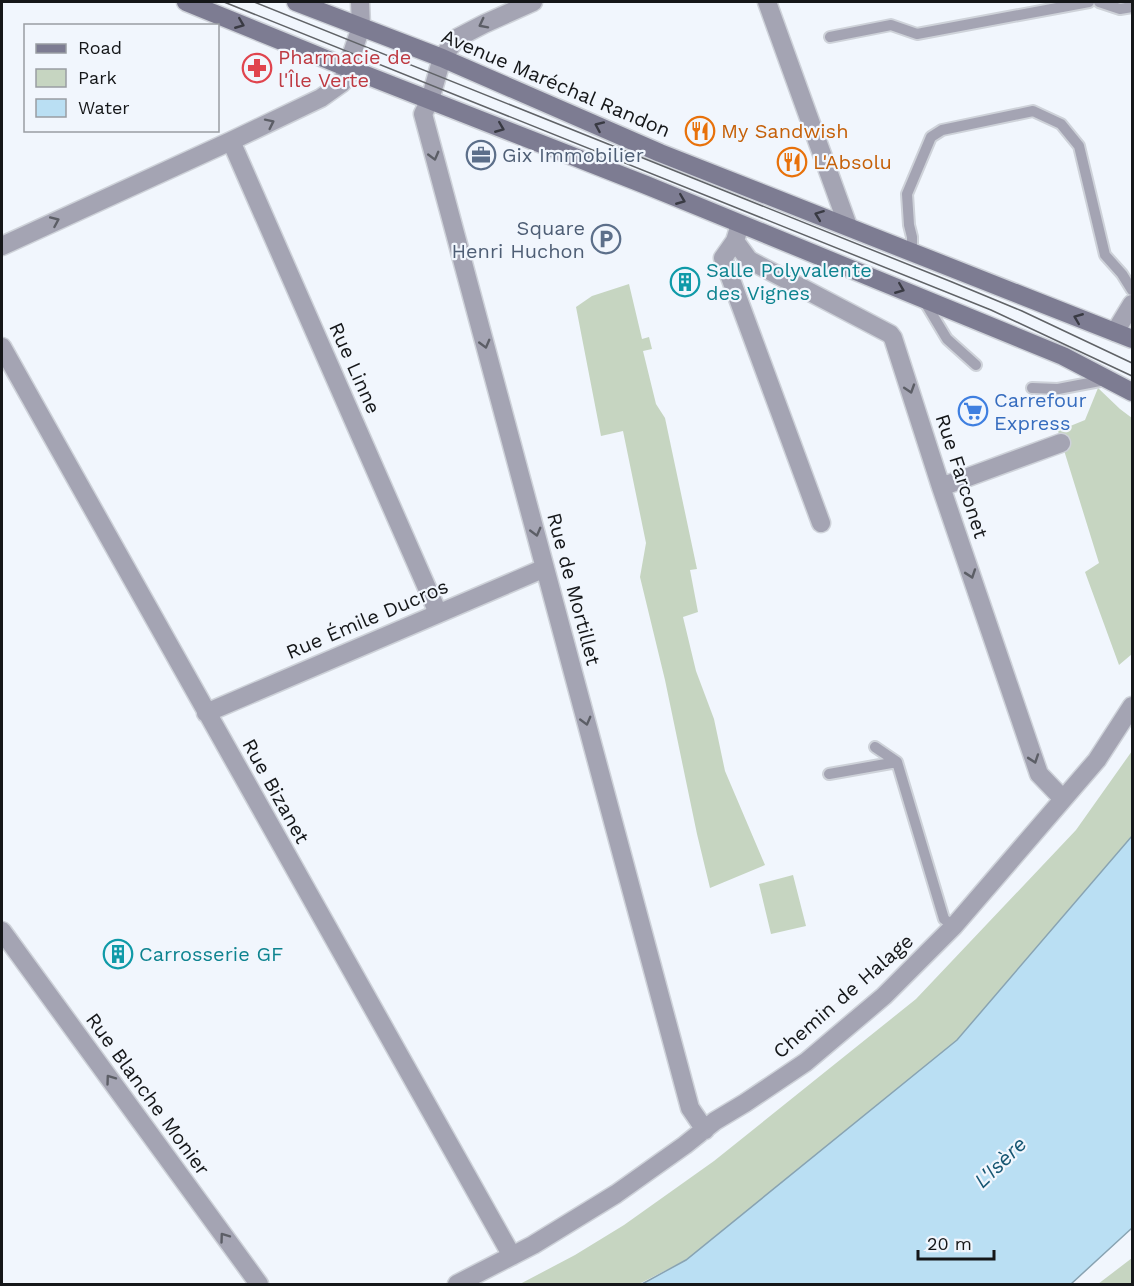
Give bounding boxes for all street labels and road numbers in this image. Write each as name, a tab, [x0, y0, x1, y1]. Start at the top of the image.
street label: Avenue Maréchal Randon	[438, 24, 674, 142]
street label: Rue Linne	[324, 319, 386, 417]
street label: Rue Farconet	[931, 411, 994, 542]
street label: Rue de Mortillet	[542, 510, 606, 668]
street label: Rue Émile Ducros	[282, 574, 452, 664]
street label: Rue Bizanet	[237, 734, 315, 848]
street label: Chemin de Halage	[768, 929, 918, 1063]
street label: Rue Blanche Monier	[81, 1008, 215, 1180]

